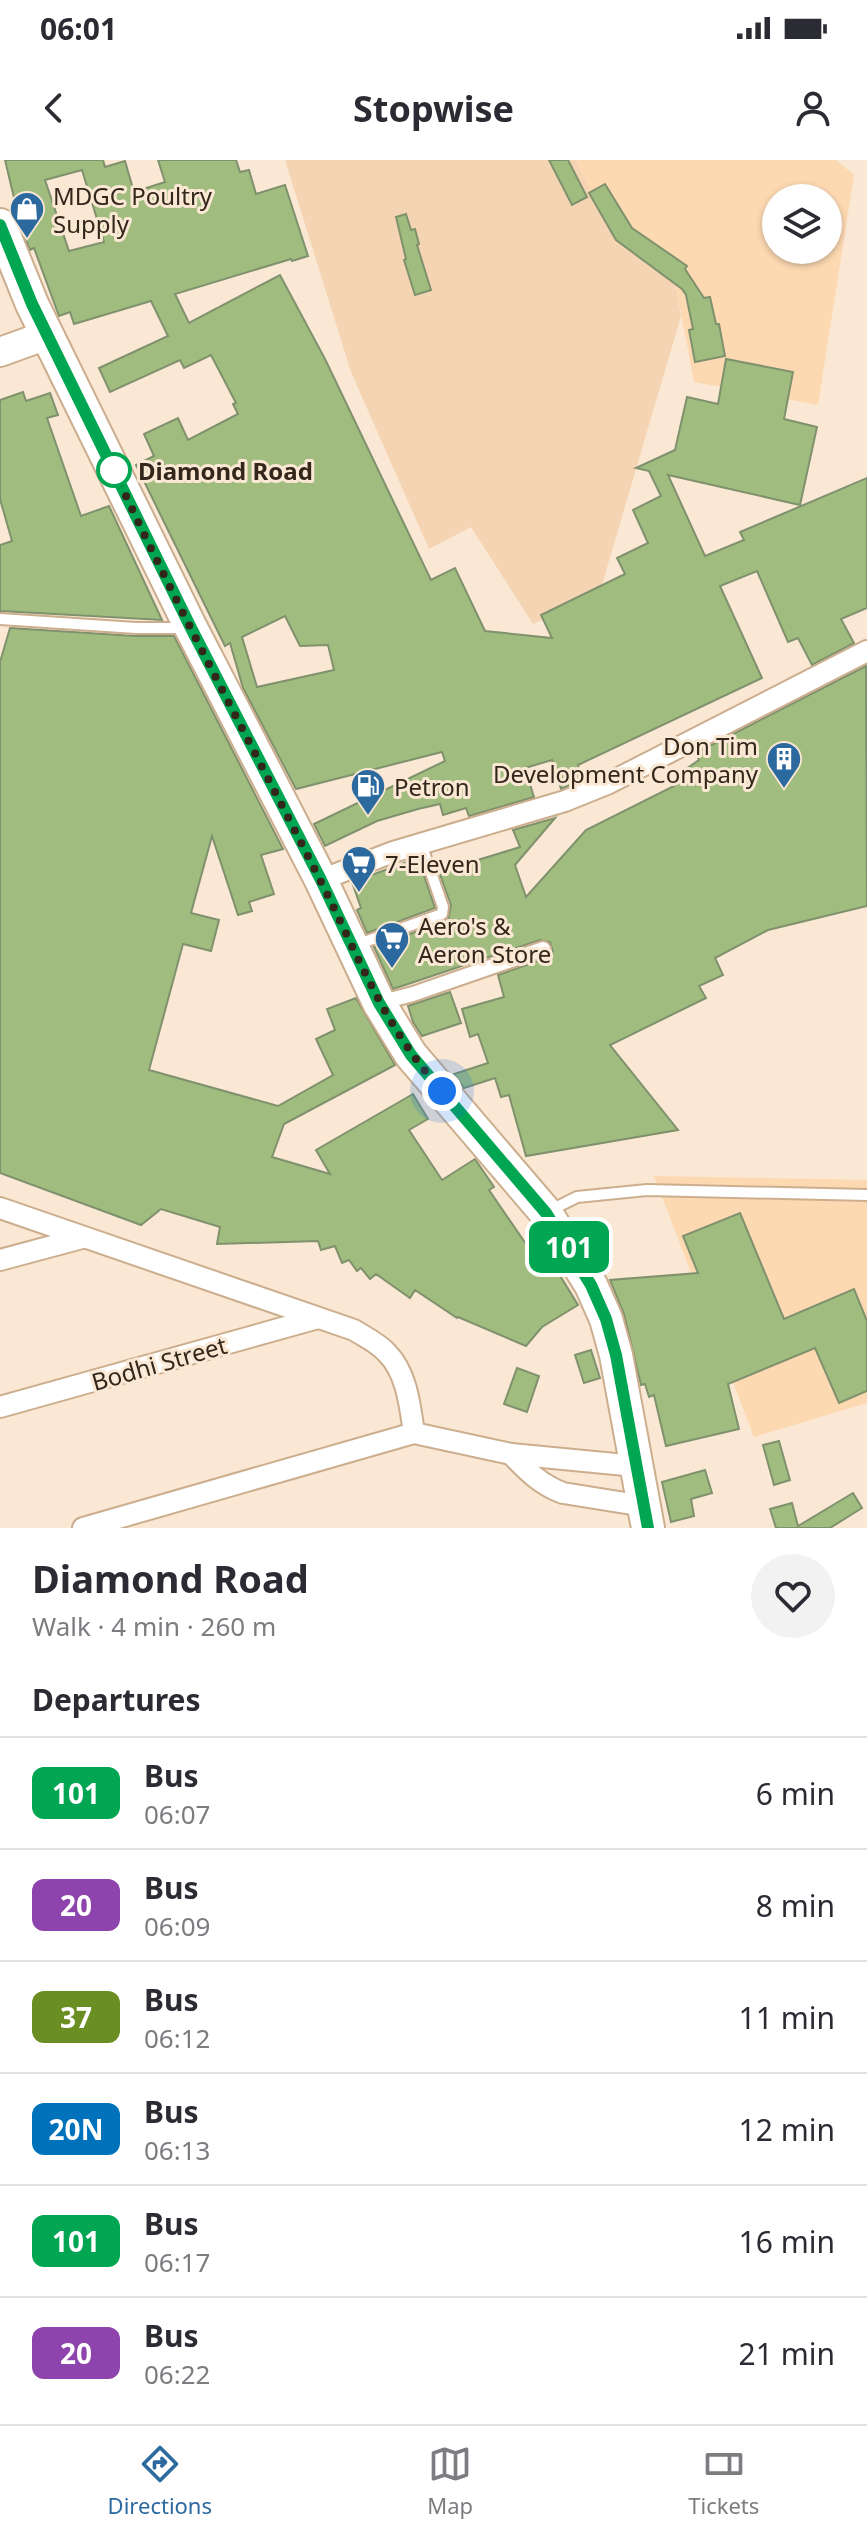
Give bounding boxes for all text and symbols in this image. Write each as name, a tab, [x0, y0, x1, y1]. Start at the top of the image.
text: 06:01	[40, 8, 117, 49]
text: Stopwise	[353, 84, 514, 133]
icon: back	[32, 86, 76, 130]
icon: person	[791, 86, 835, 130]
place label: MDGC Poultry Supply	[53, 179, 213, 240]
map controls	[762, 184, 842, 264]
button: layers	[762, 184, 842, 264]
shop icon: MDGC Poultry Supply	[8, 190, 46, 240]
marker: Diamond Road	[97, 453, 131, 487]
place label: Diamond Road	[138, 454, 313, 487]
place label: Don Tim Development Company	[493, 729, 759, 790]
building icon: Don Tim Development Company	[765, 740, 803, 790]
fuel station icon: Petron	[349, 767, 387, 817]
place label: Petron	[394, 770, 470, 803]
supermarket icon: 7-Eleven	[340, 844, 378, 894]
place label: 7-Eleven	[385, 847, 480, 880]
place label: Aero's & Aeron Store	[418, 909, 551, 970]
supermarket icon: Aero's & Aeron Store	[373, 920, 411, 970]
your location	[422, 1071, 462, 1111]
line badge: 101	[523, 1221, 615, 1273]
text: 101	[545, 1228, 593, 1266]
street label: Bodhi Street	[88, 1328, 231, 1398]
text: Diamond Road	[32, 1552, 309, 1604]
button: heart	[751, 1554, 835, 1638]
text: Walk · 4 min · 260 m	[32, 1608, 276, 1644]
text: Departures	[32, 1679, 201, 1720]
text: Bus	[144, 1755, 199, 1796]
text: 6 min	[756, 1773, 835, 1814]
text: 101	[52, 1774, 100, 1812]
text: 06:07	[144, 1796, 210, 1832]
text: Bus	[144, 1867, 199, 1908]
text: 8 min	[756, 1885, 835, 1926]
text: 20	[60, 1886, 92, 1924]
text: 06:09	[144, 1908, 210, 1944]
text: Bus	[144, 1979, 199, 2020]
text: 11 min	[739, 1997, 835, 2038]
text: 37	[60, 1998, 92, 2036]
text: 06:12	[144, 2020, 210, 2056]
text: Bus	[144, 2091, 199, 2132]
text: 12 min	[739, 2109, 835, 2150]
text: 20N	[49, 2110, 103, 2148]
text: 06:13	[144, 2132, 210, 2168]
text: Bus	[144, 2203, 199, 2244]
text: 16 min	[739, 2221, 835, 2262]
text: 101	[52, 2222, 100, 2260]
text: 06:17	[144, 2244, 210, 2280]
text: Bus	[144, 2315, 199, 2356]
text: 21 min	[739, 2333, 835, 2374]
text: 20	[60, 2334, 92, 2372]
text: 06:22	[144, 2356, 210, 2392]
tab: Directions	[108, 2442, 212, 2520]
tab: Map	[427, 2442, 473, 2520]
tab: Tickets	[688, 2442, 759, 2520]

